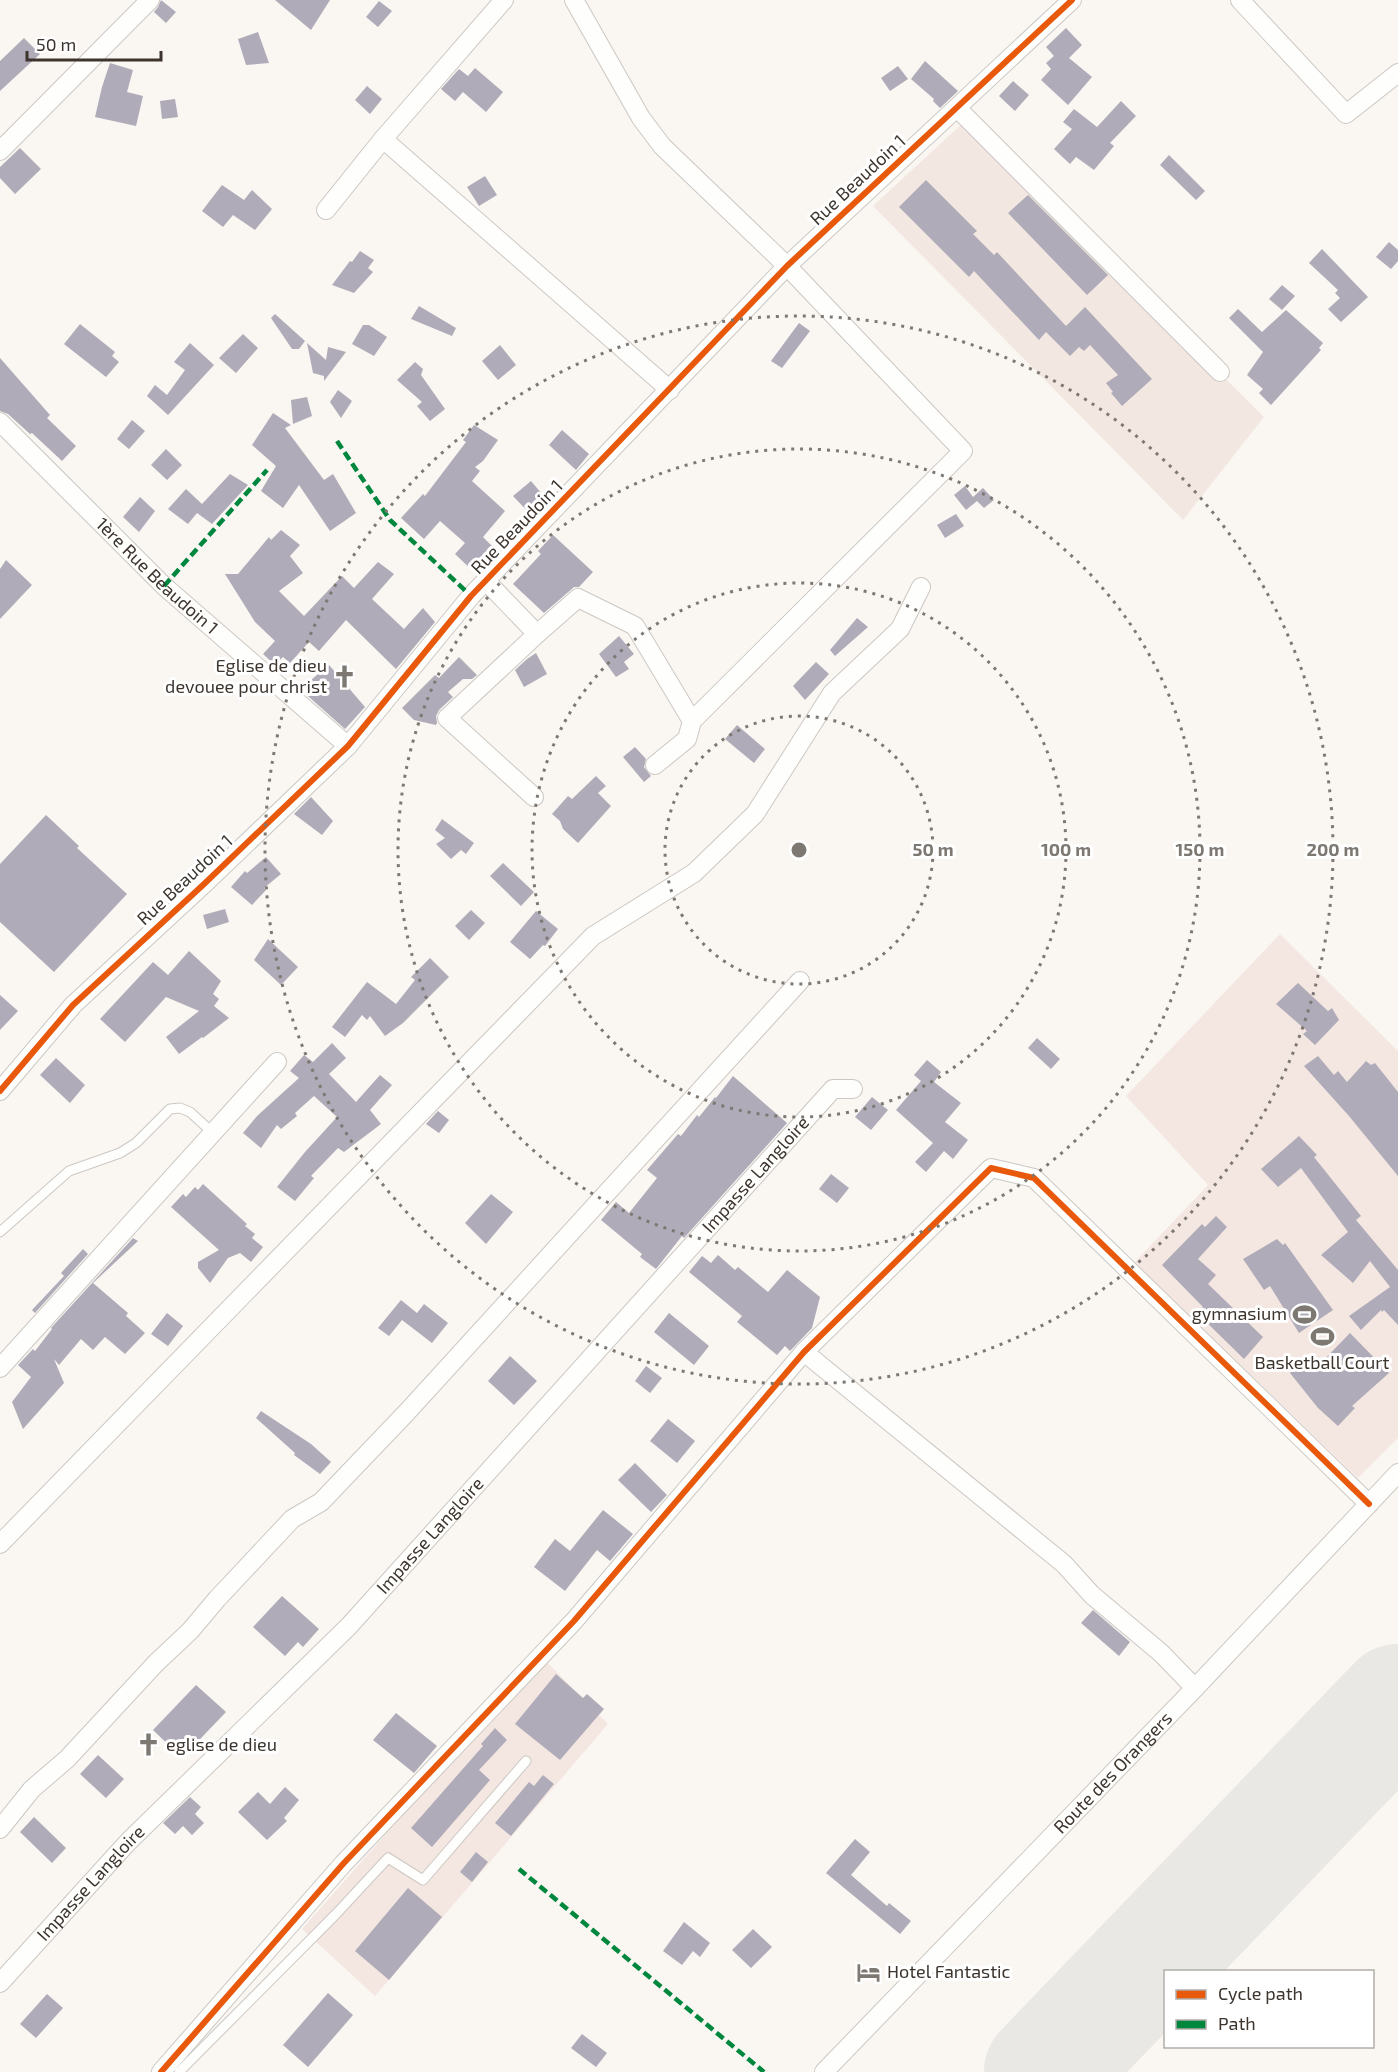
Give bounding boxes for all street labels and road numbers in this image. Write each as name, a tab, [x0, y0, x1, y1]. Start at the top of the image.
street label: Rue Beaudoin 1	[805, 129, 910, 229]
street label: Rue Beaudoin 1	[466, 475, 567, 578]
street label: 1ère Rue Beaudoin 1	[92, 512, 223, 638]
street label: Rue Beaudoin 1	[132, 829, 237, 929]
street label: Impasse Langloire	[697, 1111, 813, 1237]
street label: Impasse Langloire	[372, 1472, 488, 1598]
street label: Route des Orangers	[1049, 1707, 1176, 1838]
street label: Impasse Langloire	[32, 1820, 149, 1945]

